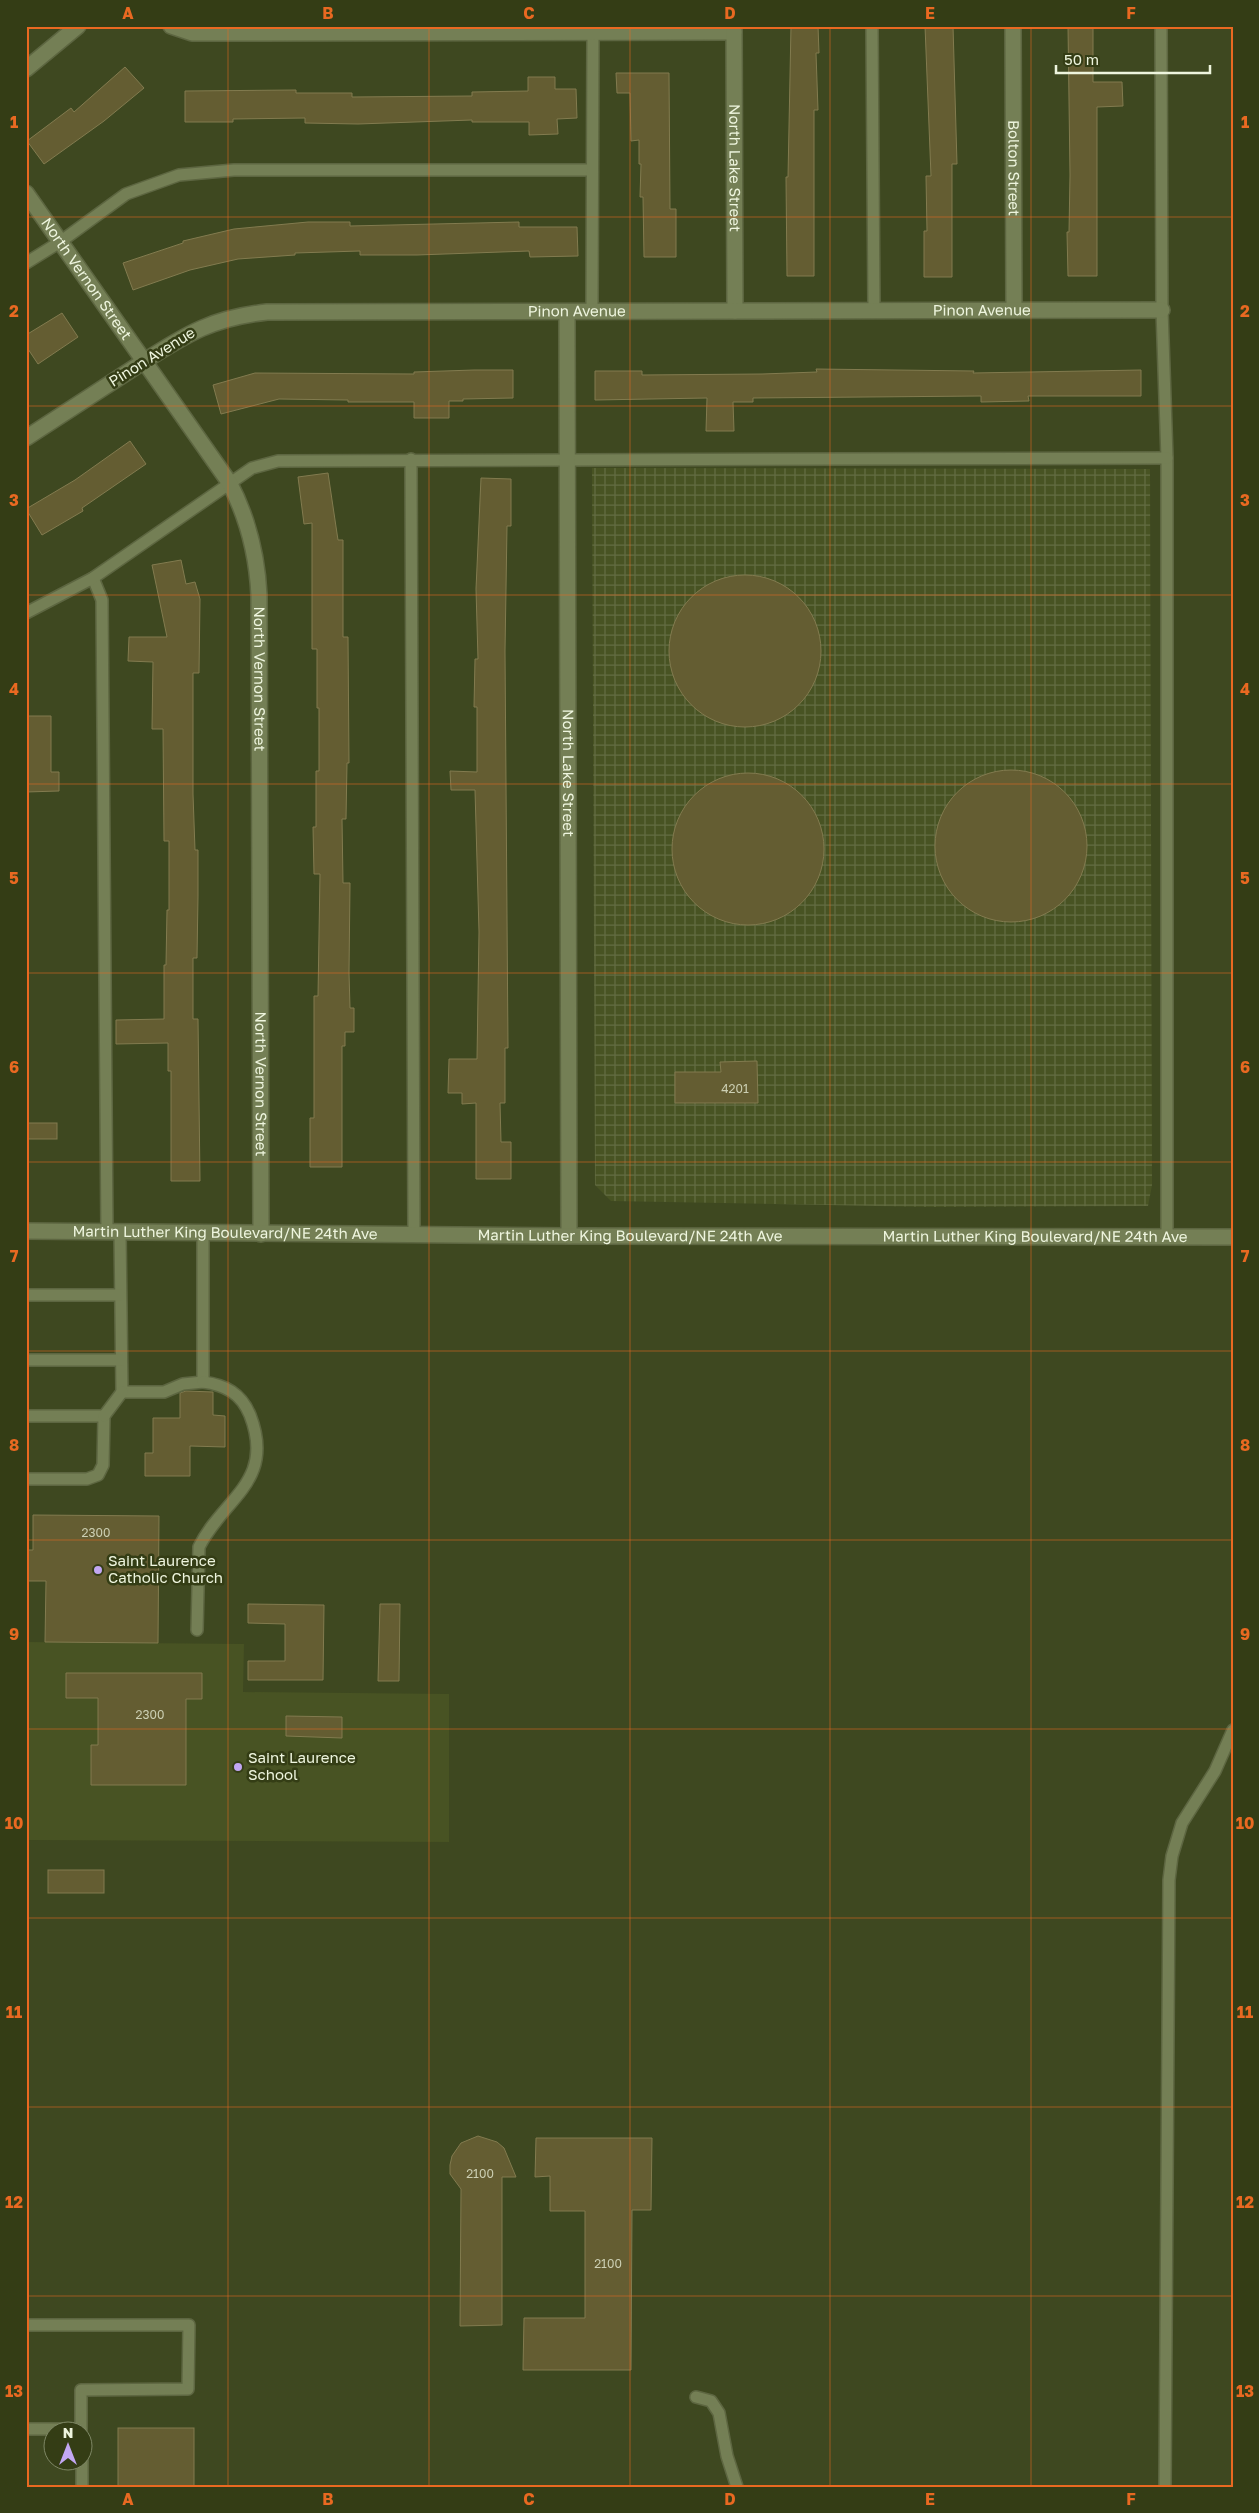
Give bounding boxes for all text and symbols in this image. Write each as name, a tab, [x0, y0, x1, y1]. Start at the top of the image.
text: A	[122, 3, 134, 23]
text: B	[322, 3, 334, 23]
text: C	[523, 3, 535, 23]
text: D	[724, 3, 736, 23]
text: E	[925, 3, 935, 23]
text: F	[1126, 3, 1136, 23]
scale bar	[1056, 42, 1210, 74]
text: 50 m	[1064, 50, 1099, 68]
street label: North Lake Street	[726, 104, 745, 232]
text: 1	[10, 112, 18, 132]
text: 1	[1241, 112, 1249, 132]
street label: Bolton Street	[1005, 120, 1024, 216]
street label: North Vernon Street	[38, 214, 136, 343]
street label: Pinon Avenue	[933, 300, 1031, 319]
text: 2	[9, 301, 19, 321]
street label: Pinon Avenue	[528, 301, 626, 319]
text: 2	[1240, 301, 1250, 321]
street label: Pinon Avenue	[105, 322, 198, 390]
text: 3	[9, 490, 19, 510]
text: 3	[1240, 490, 1250, 510]
street label: North Vernon Street	[251, 606, 269, 751]
text: 4	[9, 679, 19, 699]
text: 4	[1240, 679, 1250, 699]
street label: North Lake Street	[560, 709, 578, 837]
text: 5	[9, 868, 19, 888]
text: 5	[1240, 868, 1250, 888]
street label: North Vernon Street	[252, 1011, 271, 1156]
text: 6	[9, 1057, 19, 1077]
text: 6	[1240, 1057, 1250, 1077]
house number: 4201	[721, 1081, 749, 1096]
street label: Martin Luther King Boulevard/NE 24th Ave	[72, 1221, 378, 1242]
street label: Martin Luther King Boulevard/NE 24th Ave	[477, 1225, 783, 1244]
street label: Martin Luther King Boulevard/NE 24th Ave	[882, 1226, 1188, 1245]
text: 7	[10, 1246, 19, 1266]
text: 7	[1241, 1246, 1250, 1266]
text: 8	[9, 1435, 19, 1455]
text: 8	[1240, 1435, 1250, 1455]
house number: 2300	[82, 1525, 110, 1540]
place label: Saint Laurence Catholic Church	[108, 1551, 223, 1586]
marker: Saint Laurence Catholic Church	[92, 1564, 104, 1576]
text: 9	[9, 1624, 19, 1644]
text: 9	[1240, 1624, 1250, 1644]
house number: 2300	[136, 1707, 164, 1722]
place label: Saint Laurence School	[248, 1748, 356, 1783]
marker: Saint Laurence School	[232, 1761, 244, 1773]
text: 10	[5, 1813, 23, 1833]
text: 10	[1236, 1813, 1254, 1833]
text: 11	[6, 2002, 22, 2022]
text: 11	[1237, 2002, 1253, 2022]
house number: 2100	[466, 2166, 494, 2181]
text: 12	[5, 2192, 23, 2212]
text: 12	[1236, 2192, 1254, 2212]
house number: 2100	[594, 2256, 622, 2271]
text: 13	[5, 2381, 23, 2401]
text: 13	[1236, 2381, 1254, 2401]
north arrow	[42, 2420, 92, 2470]
text: N	[63, 2424, 73, 2441]
text: A	[122, 2489, 134, 2509]
text: B	[322, 2489, 334, 2509]
text: C	[523, 2489, 535, 2509]
text: D	[724, 2489, 736, 2509]
text: E	[925, 2489, 935, 2509]
text: F	[1126, 2489, 1136, 2509]

